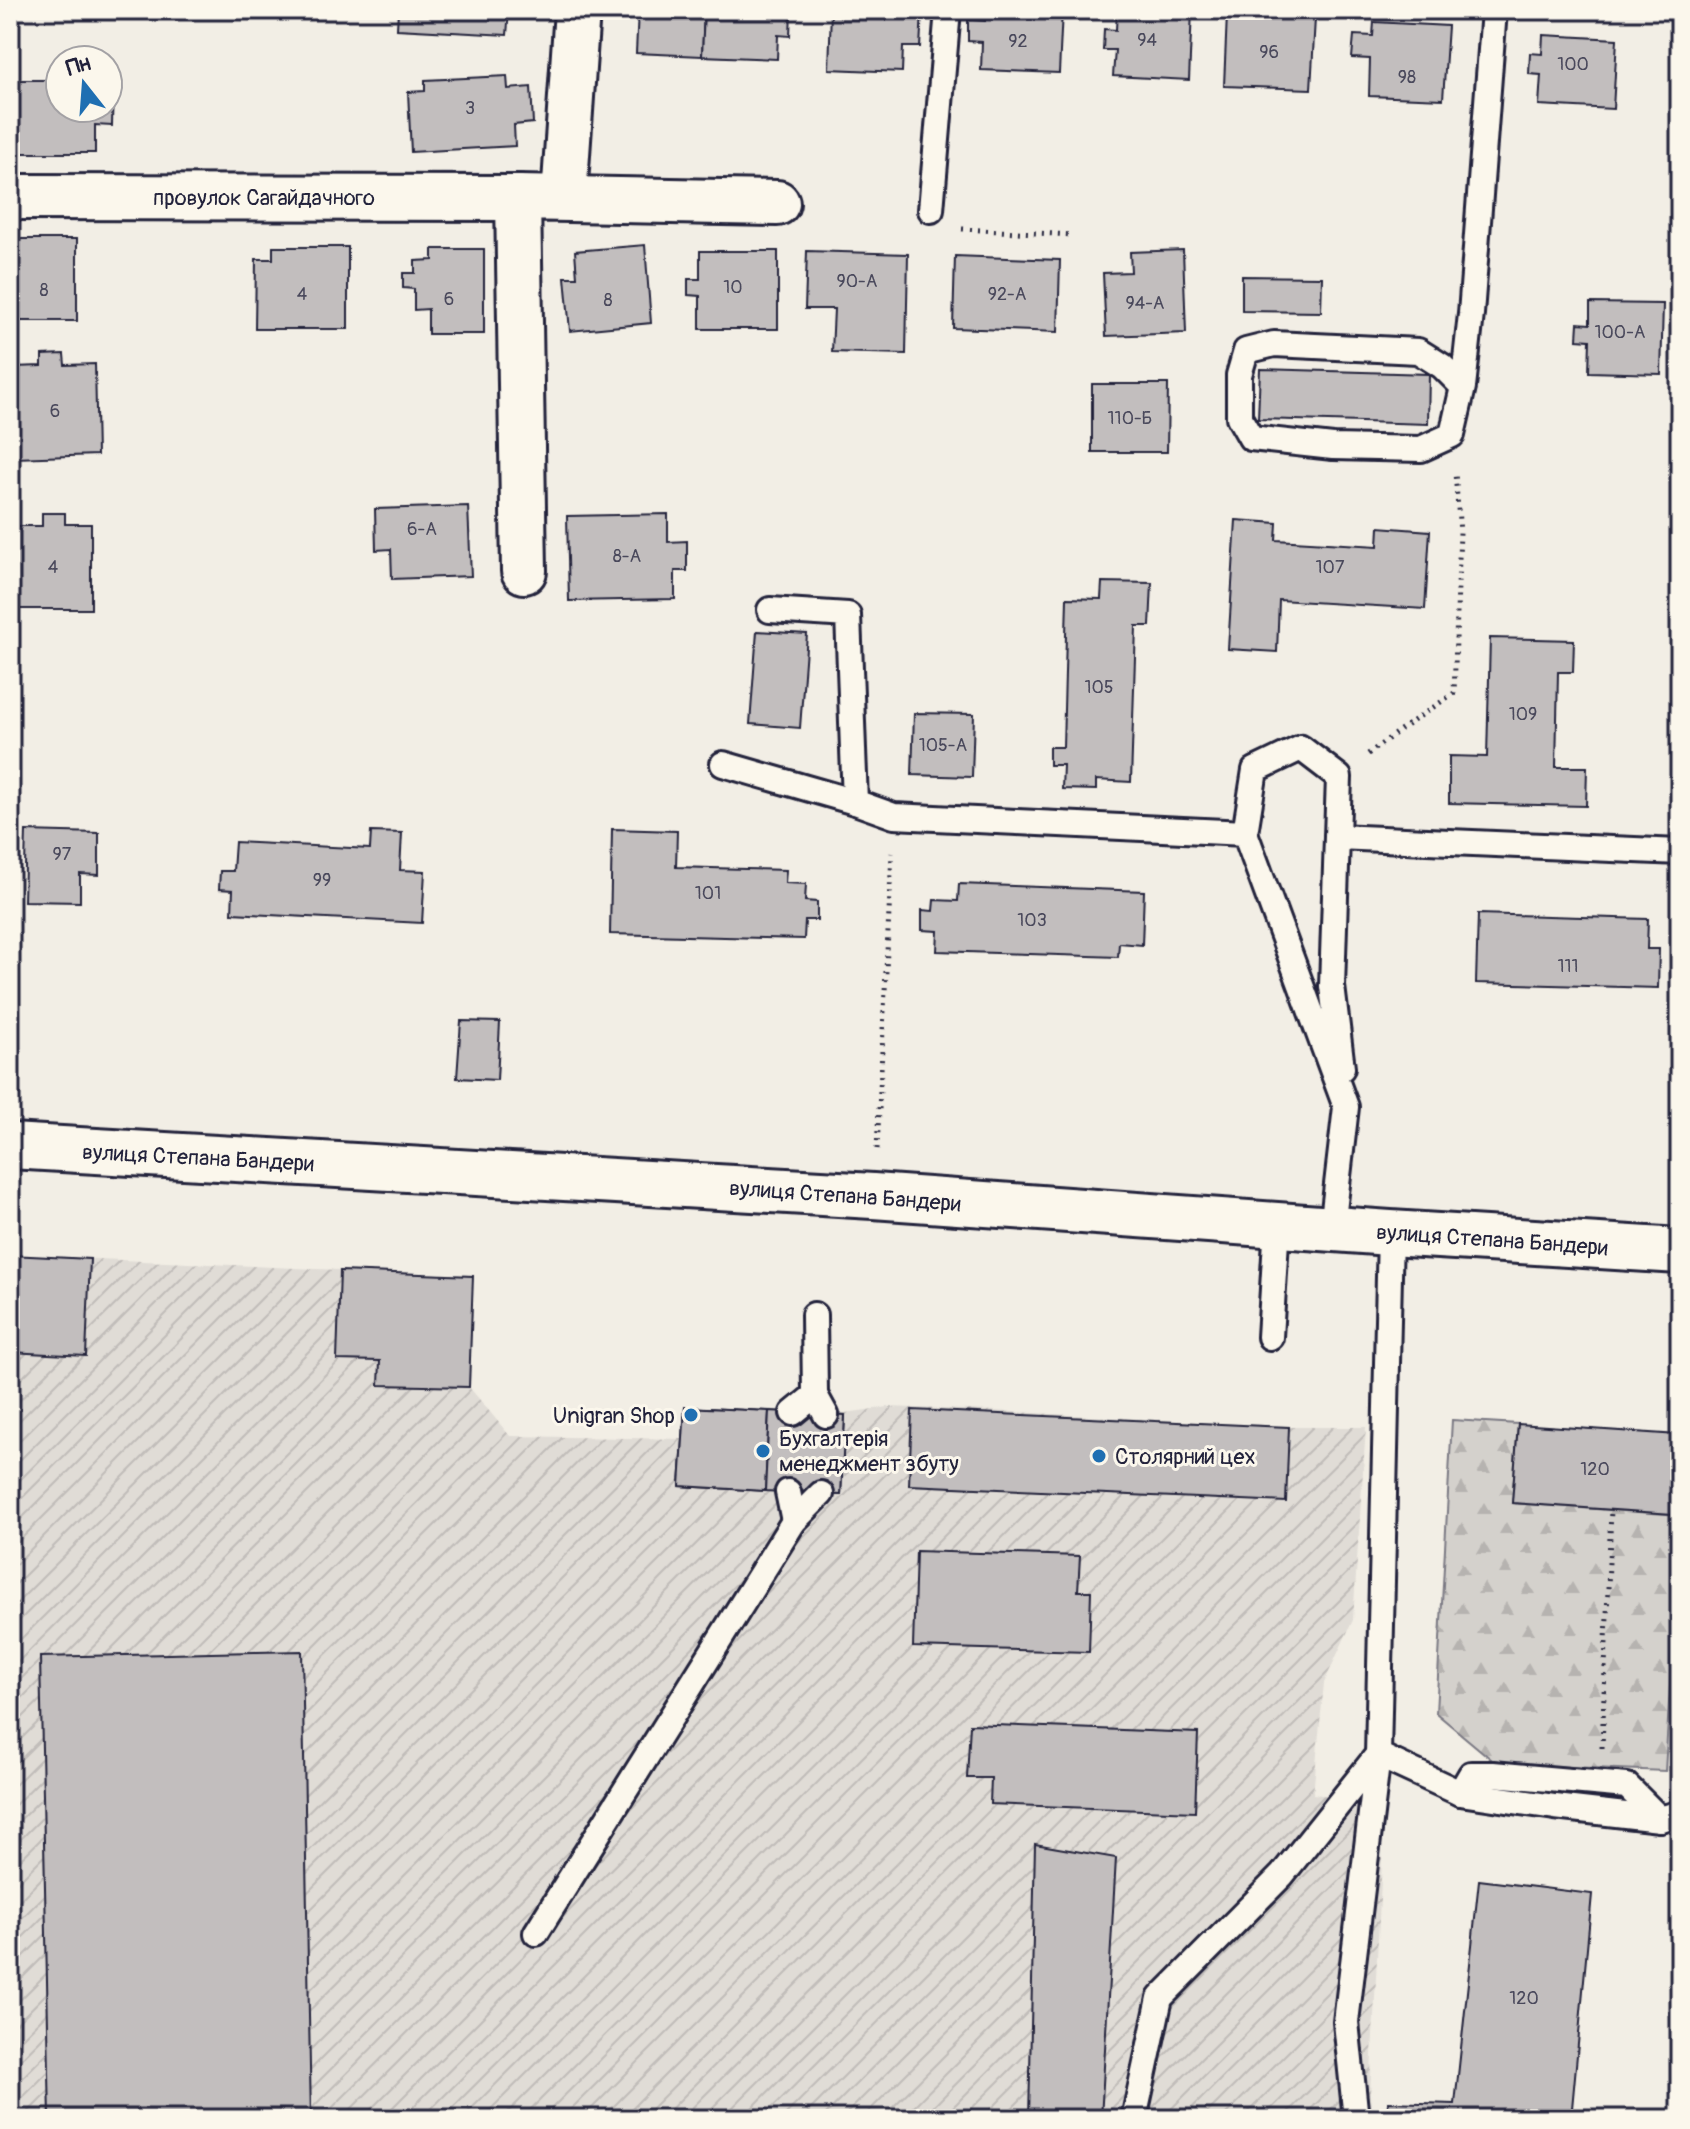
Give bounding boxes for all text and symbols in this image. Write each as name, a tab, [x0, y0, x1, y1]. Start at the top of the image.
house number: 94	[1137, 29, 1157, 52]
house number: 92	[1008, 30, 1028, 53]
house number: 96	[1259, 41, 1279, 64]
north arrow	[44, 44, 124, 124]
text: Пн	[63, 49, 94, 83]
house number: 100	[1557, 53, 1589, 76]
house number: 98	[1398, 66, 1416, 89]
house number: 3	[465, 97, 475, 120]
street label: провулок Сагайдачного	[153, 184, 375, 212]
house number: 90-А	[837, 270, 878, 293]
house number: 10	[723, 276, 743, 299]
house number: 8	[39, 279, 49, 302]
house number: 4	[297, 283, 308, 306]
house number: 92-А	[988, 283, 1027, 306]
house number: 6	[444, 288, 454, 311]
house number: 8	[603, 289, 613, 312]
house number: 94-А	[1125, 292, 1165, 315]
house number: 100-А	[1595, 321, 1646, 344]
house number: 6	[50, 400, 60, 423]
house number: 110-Б	[1108, 407, 1152, 430]
house number: 6-А	[407, 518, 437, 541]
house number: 8-А	[613, 545, 642, 568]
house number: 4	[48, 556, 59, 579]
house number: 107	[1316, 556, 1345, 579]
house number: 105	[1084, 676, 1114, 699]
house number: 109	[1509, 703, 1537, 726]
house number: 105-А	[919, 734, 968, 757]
house number: 97	[53, 843, 72, 866]
house number: 99	[313, 869, 331, 892]
house number: 101	[695, 882, 721, 905]
house number: 103	[1017, 909, 1047, 932]
house number: 111	[1557, 955, 1579, 978]
street label: вулиця Степана Бандери	[81, 1138, 315, 1178]
street label: вулиця Степана Бандери	[728, 1174, 962, 1218]
street label: вулиця Степана Бандери	[1375, 1218, 1609, 1262]
place label: Unigran Shop	[553, 1402, 675, 1430]
marker: Unigran Shop	[682, 1406, 700, 1424]
place label: Бухгалтерія менеджмент збуту	[779, 1425, 959, 1478]
marker: Бухгалтерія менеджмент збуту	[754, 1442, 772, 1460]
place label: Столярний цех	[1115, 1443, 1255, 1471]
marker: Столярний цех	[1090, 1447, 1108, 1465]
house number: 120	[1580, 1458, 1610, 1481]
house number: 120	[1509, 1987, 1539, 2010]

